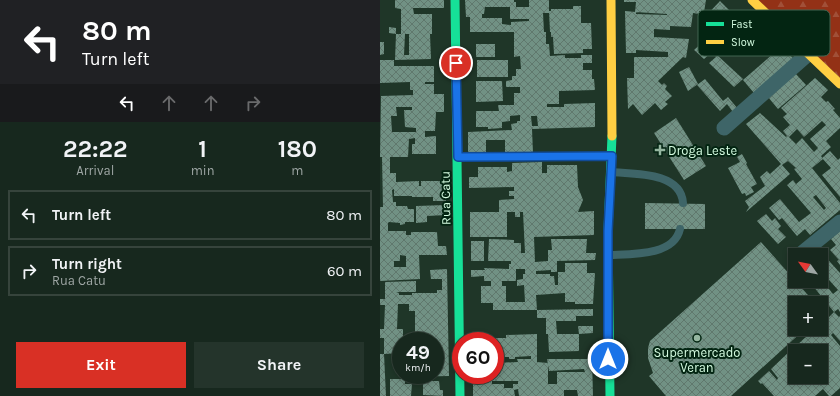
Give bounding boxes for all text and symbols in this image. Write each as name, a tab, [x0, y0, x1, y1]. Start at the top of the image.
legend	[698, 10, 830, 56]
text: 80 m	[82, 14, 151, 47]
icon: left	[16, 16, 68, 68]
text: Fast	[731, 18, 752, 31]
text: Slow	[731, 36, 755, 49]
pin	[439, 46, 473, 80]
text: Turn left	[82, 48, 150, 70]
icon: arrive	[445, 52, 467, 74]
icon: left	[116, 92, 138, 114]
icon: ahead	[158, 92, 180, 114]
icon: ahead	[200, 92, 222, 114]
icon: right	[242, 92, 264, 114]
text: 22:22	[63, 135, 128, 163]
text: 1	[198, 135, 207, 163]
text: 180	[278, 135, 317, 163]
place label: Droga Leste	[668, 143, 737, 158]
marker: Droga Leste	[655, 145, 665, 155]
text: Arrival	[76, 163, 114, 178]
text: min	[191, 163, 215, 178]
text: m	[291, 163, 303, 178]
street label: Rua Catu	[438, 171, 453, 225]
icon: left	[18, 204, 40, 226]
text: Turn left	[52, 206, 111, 224]
text: 80 m	[326, 206, 362, 224]
north arrow	[788, 248, 828, 288]
map controls	[788, 248, 828, 384]
text: Turn right	[52, 255, 122, 273]
icon: right	[18, 260, 40, 282]
text: 60 m	[327, 262, 362, 280]
text: Rua Catu	[52, 273, 106, 288]
button: +	[788, 296, 828, 336]
speed limit sign: 60	[452, 332, 504, 384]
marker: Supermercado Veran	[692, 333, 702, 343]
position arrow	[587, 338, 629, 380]
text: 49	[406, 341, 430, 364]
button: Exit	[16, 342, 186, 388]
button: Share	[194, 342, 364, 388]
button: −	[788, 344, 828, 384]
place label: Supermercado Veran	[654, 345, 740, 375]
text: km/h	[405, 362, 431, 374]

